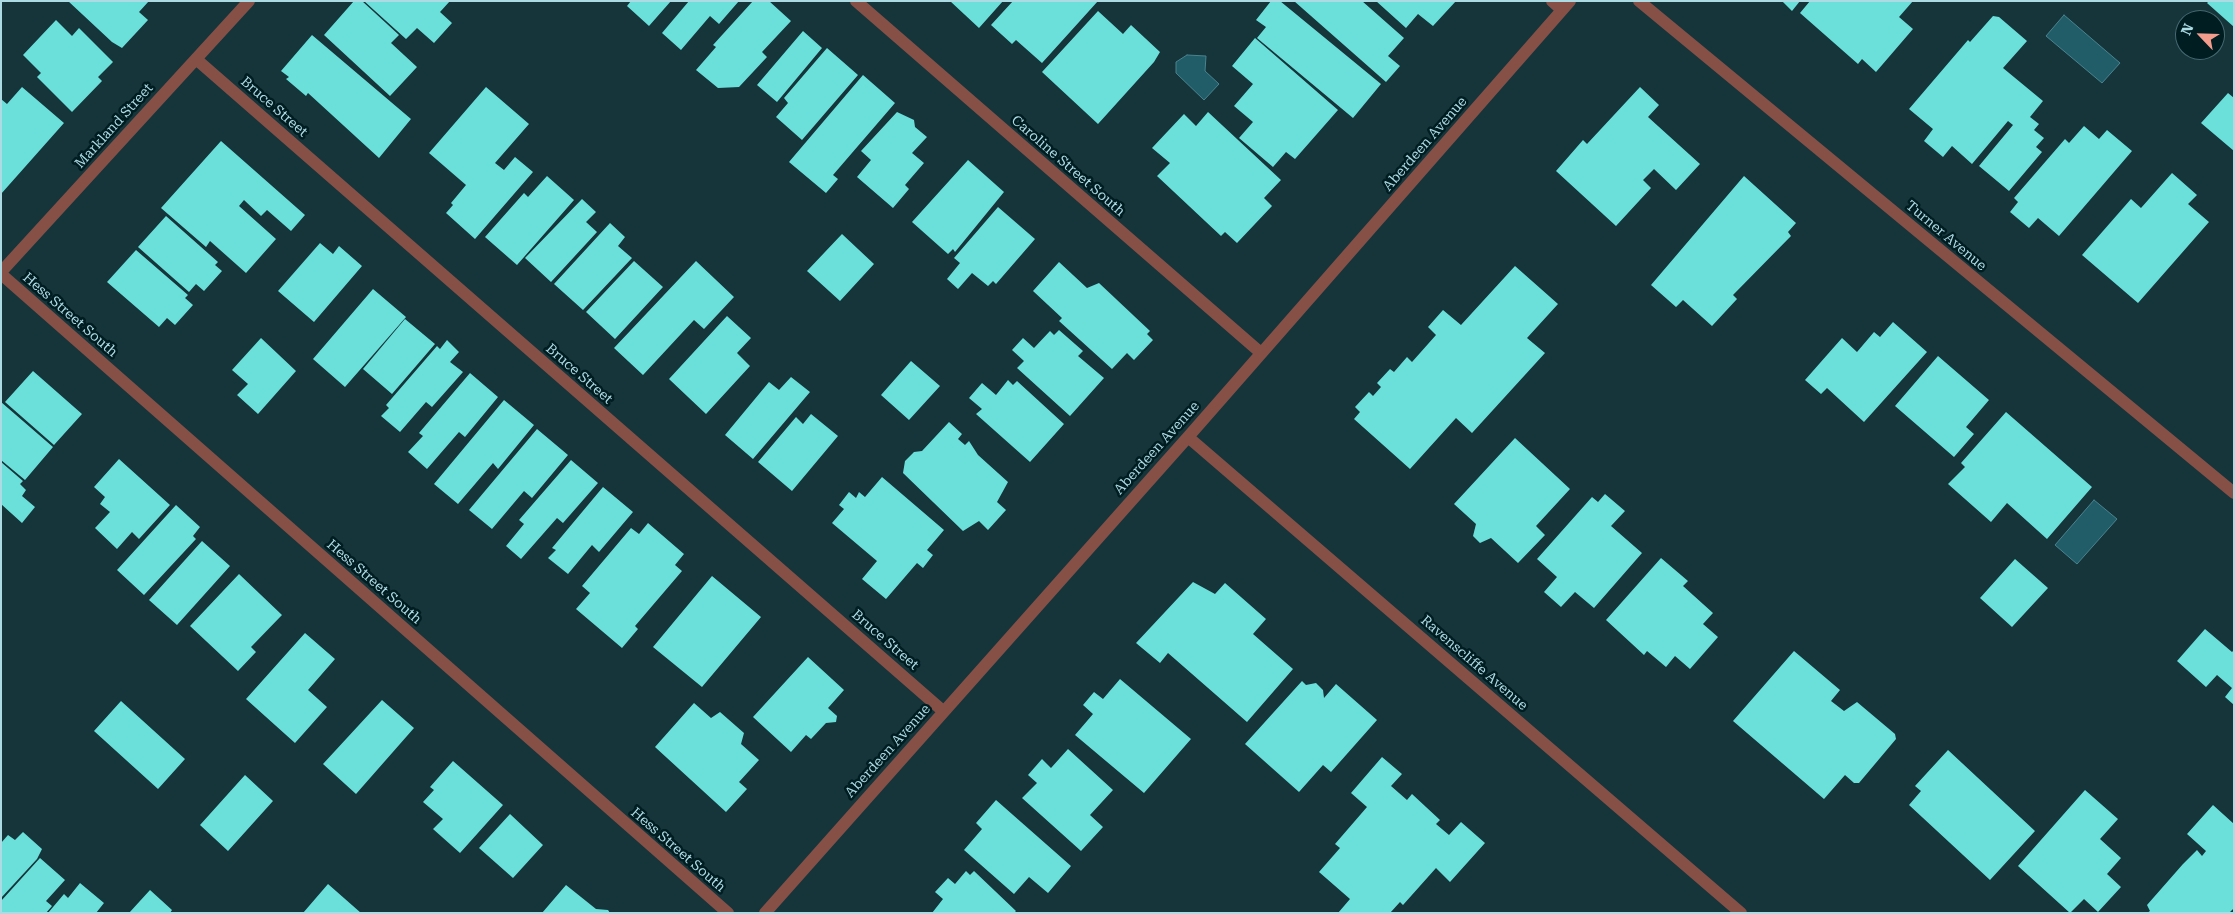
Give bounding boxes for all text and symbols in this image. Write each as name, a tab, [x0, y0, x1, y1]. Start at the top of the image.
north arrow	[2175, 10, 2225, 60]
text: N	[2178, 21, 2197, 37]
street label: Bruce Street	[237, 73, 311, 141]
street label: Markland Street	[71, 80, 157, 172]
street label: Aberdeen Avenue	[1379, 93, 1471, 195]
street label: Caroline Street South	[1008, 112, 1128, 220]
street label: Turner Avenue	[1902, 197, 1990, 275]
street label: Hess Street South	[19, 269, 121, 361]
street label: Bruce Street	[542, 340, 616, 408]
street label: Aberdeen Avenue	[1111, 398, 1203, 498]
street label: Hess Street South	[323, 536, 425, 628]
street label: Bruce Street	[848, 606, 922, 674]
street label: Ravenscliffe Avenue	[1417, 612, 1531, 714]
street label: Aberdeen Avenue	[842, 701, 934, 801]
street label: Hess Street South	[627, 804, 729, 896]

